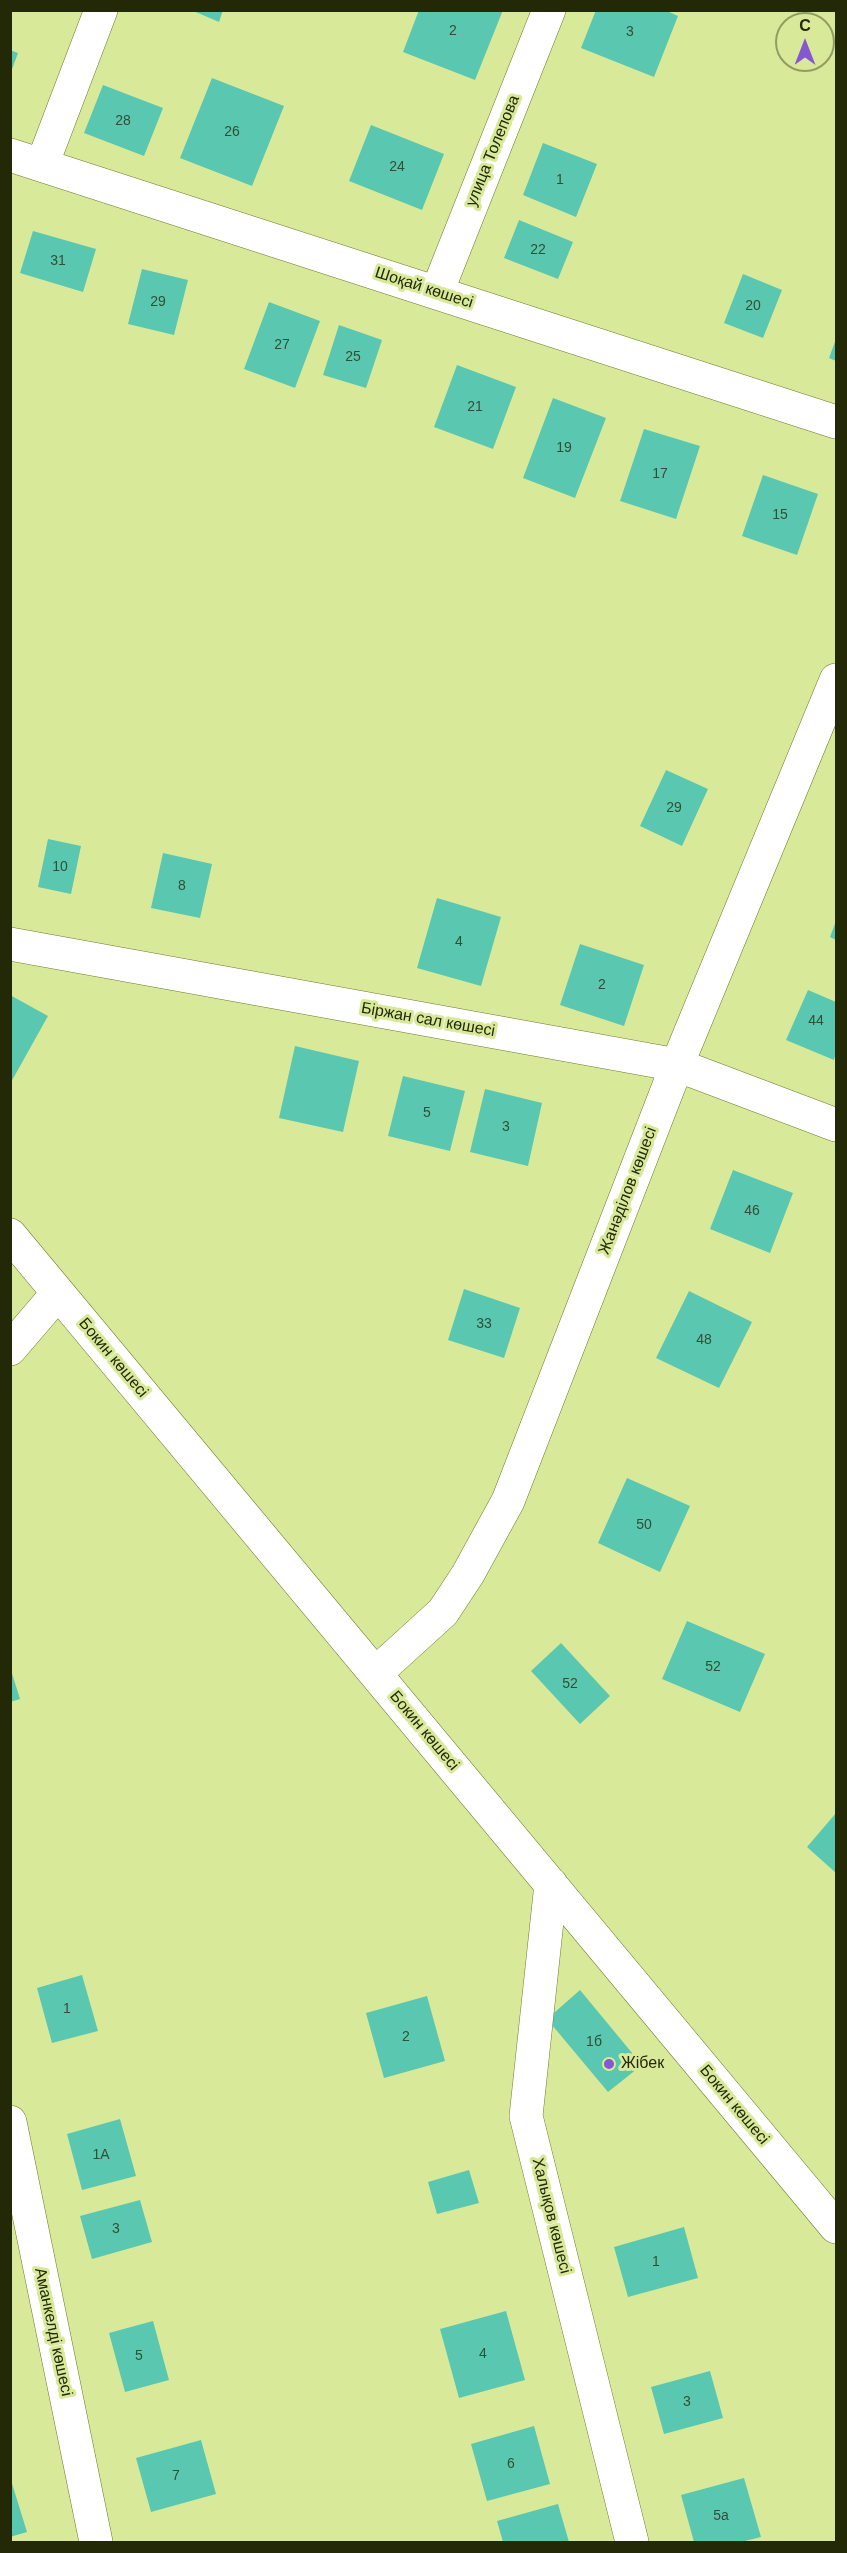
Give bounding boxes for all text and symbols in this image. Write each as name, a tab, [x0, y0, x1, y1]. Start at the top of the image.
north arrow	[775, 12, 835, 72]
text: С	[799, 17, 811, 34]
house number: 2	[449, 23, 457, 39]
house number: 3	[626, 24, 634, 40]
street label: улица Толепова	[462, 92, 524, 210]
house number: 28	[115, 113, 131, 129]
house number: 26	[224, 124, 240, 140]
house number: 24	[389, 159, 405, 175]
house number: 1	[556, 172, 564, 188]
house number: 22	[530, 242, 546, 258]
house number: 31	[50, 253, 66, 269]
street label: Шоқай көшесі	[373, 263, 475, 313]
house number: 29	[150, 294, 166, 310]
house number: 20	[745, 298, 761, 314]
house number: 27	[274, 337, 290, 353]
house number: 25	[345, 349, 361, 365]
house number: 21	[467, 399, 483, 415]
house number: 19	[556, 440, 572, 456]
house number: 17	[652, 466, 668, 482]
house number: 15	[772, 507, 788, 523]
house number: 29	[666, 800, 682, 816]
house number: 10	[52, 859, 68, 875]
house number: 8	[178, 878, 186, 894]
house number: 4	[455, 934, 463, 950]
house number: 2	[598, 977, 606, 993]
street label: Біржан сал көшесі	[360, 999, 496, 1041]
house number: 44	[808, 1013, 824, 1029]
house number: 5	[423, 1105, 431, 1121]
house number: 3	[502, 1119, 510, 1135]
street label: Жанәділов көшесі	[595, 1125, 661, 1257]
house number: 46	[744, 1203, 760, 1219]
street label: Бокин көшесі	[74, 1314, 152, 1402]
house number: 33	[476, 1316, 492, 1332]
house number: 48	[696, 1332, 712, 1348]
house number: 50	[636, 1517, 652, 1533]
house number: 52	[705, 1659, 721, 1675]
house number: 52	[562, 1676, 578, 1692]
street label: Бокин көшесі	[385, 1687, 463, 1775]
house number: 1	[63, 2001, 71, 2017]
house number: 2	[402, 2029, 410, 2045]
house number: 1б	[586, 2034, 602, 2050]
place label: Жібек	[621, 2054, 664, 2074]
marker: Жібек	[602, 2057, 616, 2071]
street label: Бокин көшесі	[695, 2061, 773, 2149]
house number: 1А	[92, 2147, 110, 2163]
street label: Халықов көшесі	[527, 2156, 575, 2276]
house number: 3	[112, 2221, 120, 2237]
house number: 1	[652, 2254, 660, 2270]
street label: Аманкелді көшесі	[30, 2266, 76, 2398]
house number: 4	[479, 2346, 487, 2362]
house number: 5	[135, 2348, 143, 2364]
house number: 3	[683, 2394, 691, 2410]
house number: 6	[507, 2456, 515, 2472]
house number: 7	[172, 2468, 180, 2484]
house number: 5а	[713, 2508, 729, 2524]

